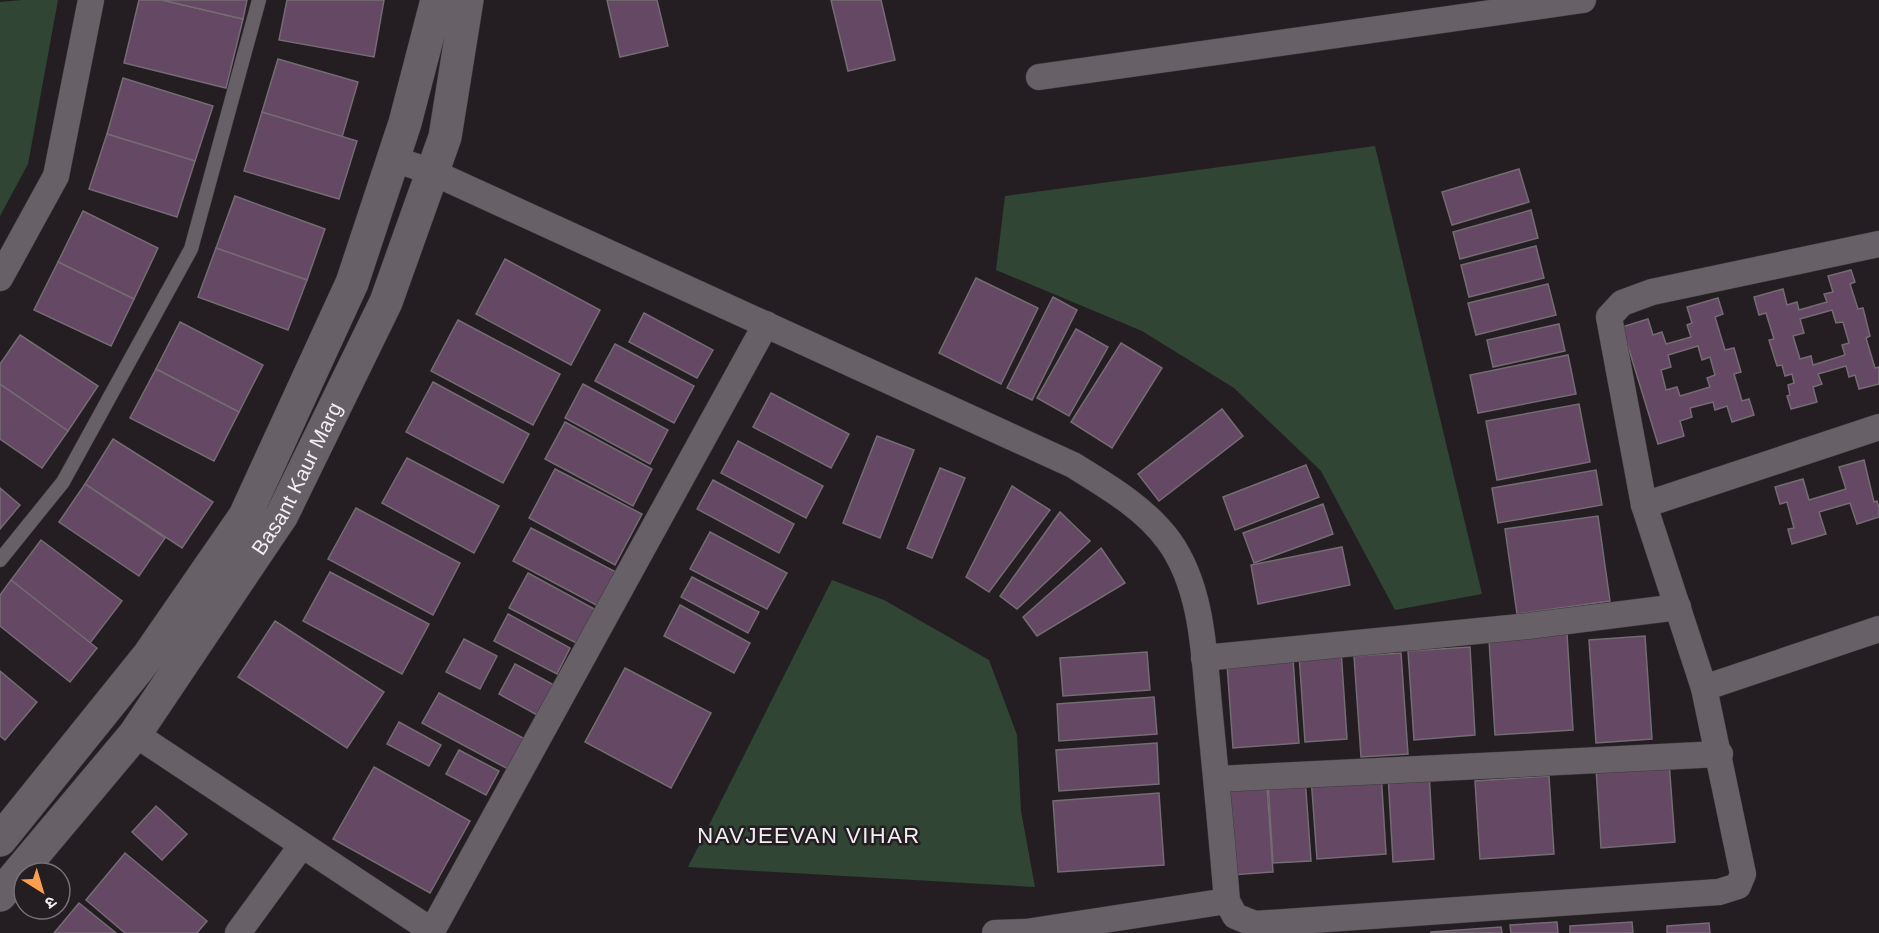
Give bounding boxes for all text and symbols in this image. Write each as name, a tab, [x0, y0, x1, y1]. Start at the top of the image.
street label: Basant Kaur Marg	[247, 398, 346, 559]
district label: NAVJEEVAN VIHAR	[697, 823, 921, 848]
north arrow	[12, 861, 72, 921]
text: उ	[41, 893, 60, 913]

